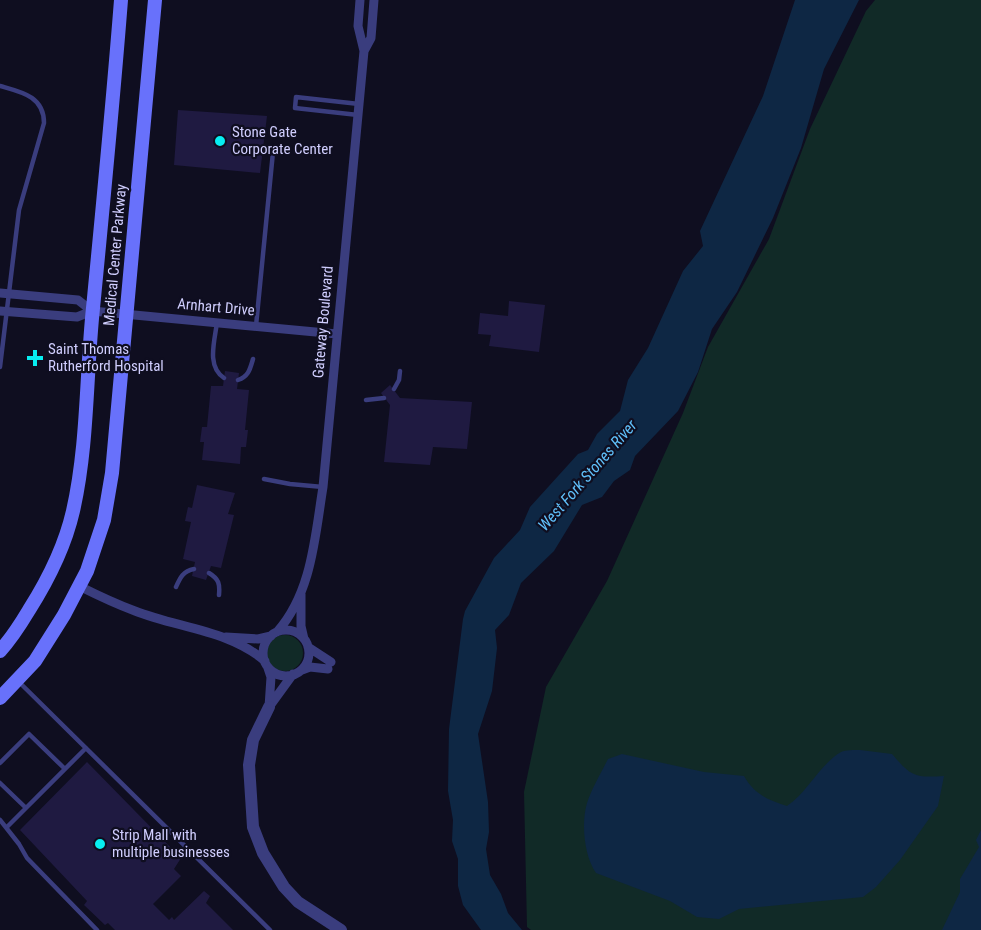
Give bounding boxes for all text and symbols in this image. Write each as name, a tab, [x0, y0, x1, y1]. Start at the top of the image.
place label: Stone Gate Corporate Center	[232, 123, 333, 158]
marker: Stone Gate Corporate Center	[213, 134, 227, 148]
street label: Medical Center Parkway	[100, 183, 130, 327]
street label: Gateway Boulevard	[309, 265, 337, 379]
street label: Arnhart Drive	[177, 295, 255, 319]
place label: Saint Thomas Rutherford Hospital	[48, 340, 164, 375]
marker: Saint Thomas Rutherford Hospital	[26, 349, 44, 367]
water label: West Fork Stones River	[534, 415, 642, 535]
place label: Strip Mall with multiple businesses	[112, 826, 230, 861]
marker: Strip Mall with multiple businesses	[93, 837, 107, 851]

